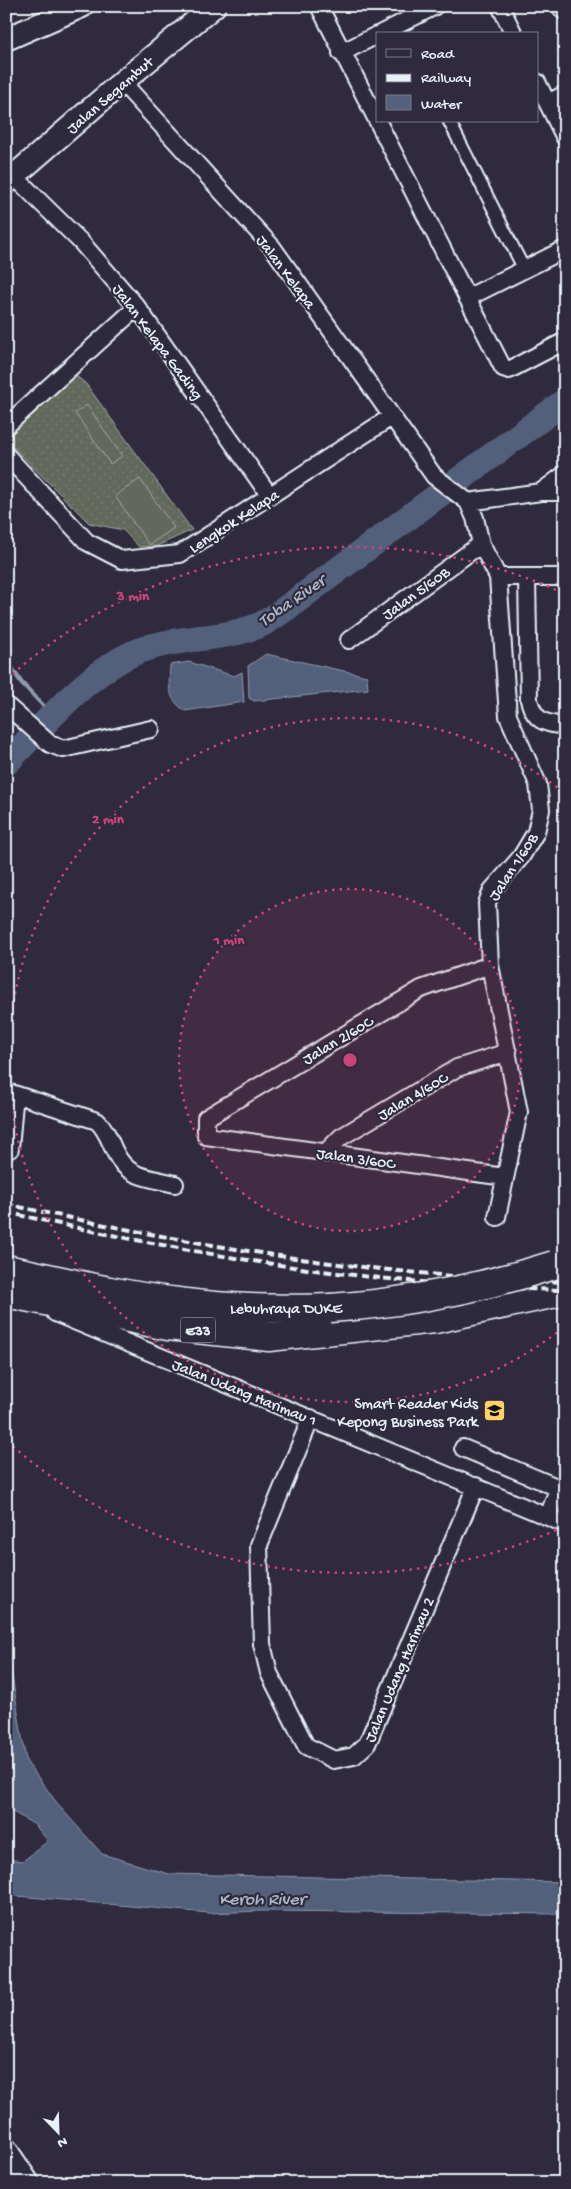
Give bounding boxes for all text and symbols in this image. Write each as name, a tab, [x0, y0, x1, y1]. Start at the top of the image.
legend	[376, 32, 538, 122]
text: Road	[421, 46, 455, 64]
street label: Jalan Segambut	[64, 53, 160, 139]
text: Railway	[421, 70, 472, 88]
text: Water	[421, 96, 463, 114]
street label: Jalan Kelapa	[250, 232, 319, 315]
street label: Jalan Kelapa Gading	[107, 282, 206, 405]
street label: Lengkok Kelapa	[186, 486, 284, 559]
street label: Jalan 5/60B	[380, 564, 455, 626]
water label: Toba River	[255, 569, 333, 633]
text: 3 min	[116, 588, 150, 606]
text: 2 min	[92, 811, 125, 829]
street label: Jalan 1/60B	[486, 830, 544, 905]
text: 1 min	[213, 932, 245, 950]
street label: Jalan 2/60C	[300, 1013, 379, 1070]
centre of rings	[341, 1051, 359, 1069]
street label: Jalan 4/60C	[375, 1069, 453, 1126]
street label: Jalan 3/60C	[315, 1146, 397, 1176]
street label: Lebuhraya DUKE	[230, 1301, 343, 1320]
road number: E33	[180, 1318, 216, 1342]
street label: Jalan Udang Harimau 1	[169, 1357, 319, 1432]
place label: Smart Reader Kids Kepong Business Park	[337, 1396, 480, 1433]
school or university icon: Smart Reader Kids Kepong Business Park	[482, 1399, 506, 1423]
street label: Jalan Udang Harimau 2	[362, 1595, 440, 1746]
water label: Keroh River	[219, 1890, 309, 1911]
north arrow	[32, 2106, 82, 2156]
text: N	[55, 2132, 70, 2151]

